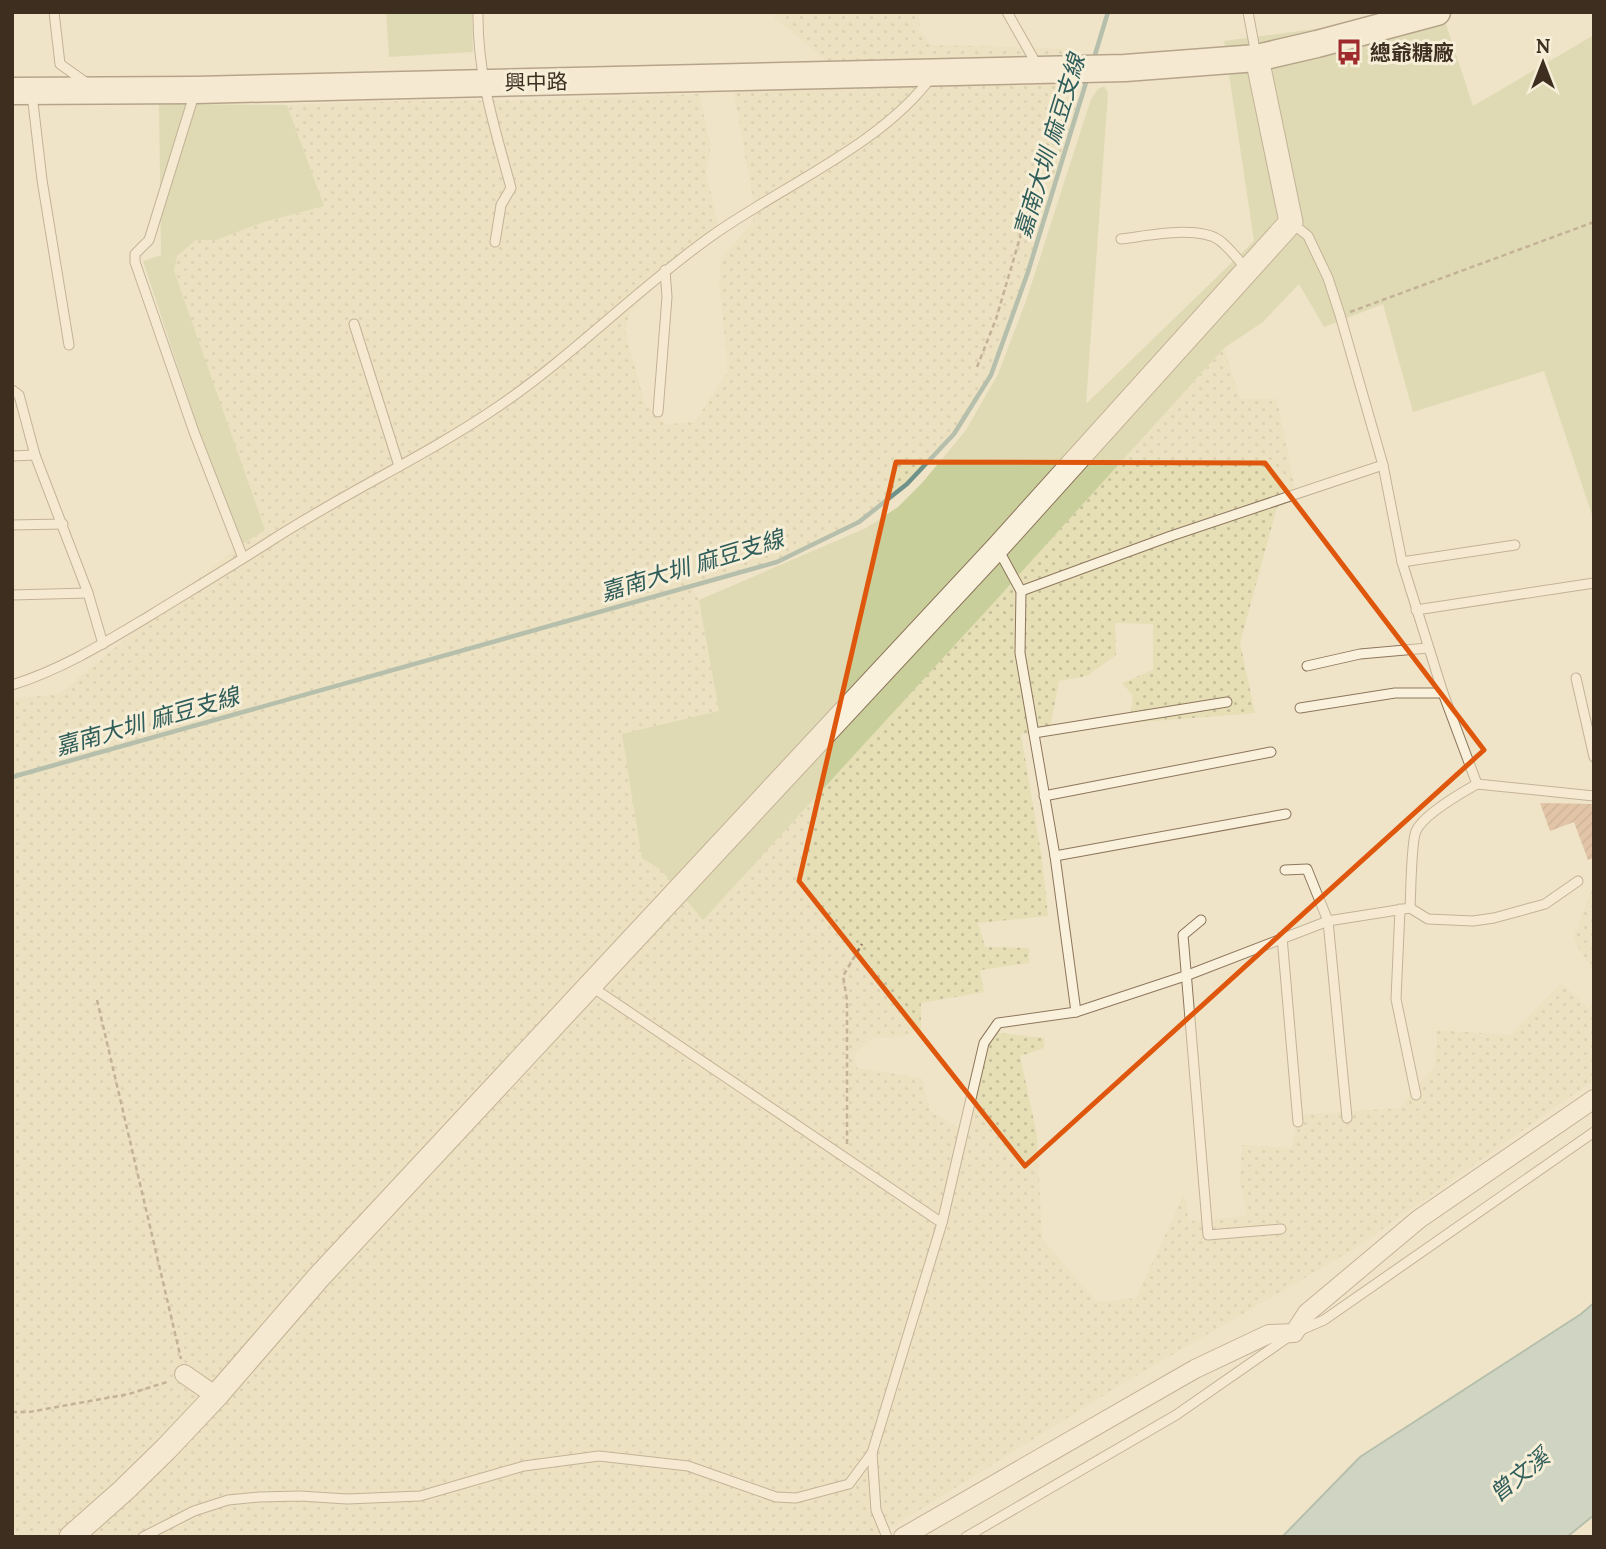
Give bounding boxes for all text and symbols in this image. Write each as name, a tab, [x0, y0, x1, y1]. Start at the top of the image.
north arrow	[1508, 28, 1578, 98]
text: N	[1536, 34, 1551, 58]
bus stop icon: 總爺糖廠	[1334, 37, 1364, 67]
place label: 總爺糖廠	[1370, 39, 1454, 66]
water label: 嘉南大圳 麻豆支線	[1007, 48, 1092, 241]
street label: 興中路	[504, 68, 568, 96]
water label: 嘉南大圳 麻豆支線	[597, 522, 790, 607]
water label: 嘉南大圳 麻豆支線	[52, 680, 245, 761]
water label: 曾文溪	[1483, 1440, 1557, 1508]

